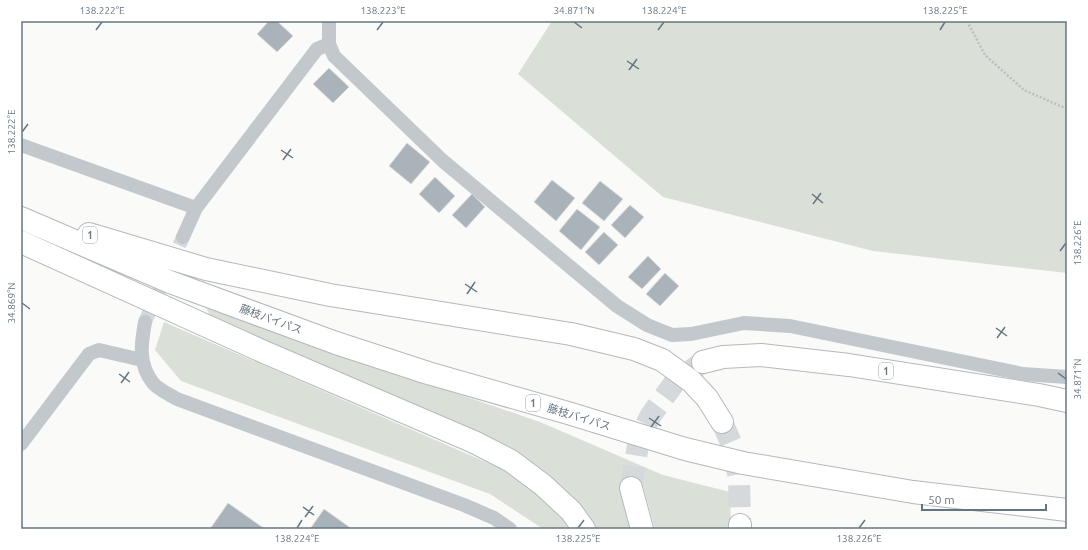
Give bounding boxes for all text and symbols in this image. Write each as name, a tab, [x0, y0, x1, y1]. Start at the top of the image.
text: 138.222°E	[79, 5, 125, 16]
text: 138.223°E	[360, 5, 406, 16]
text: 34.871°N	[553, 5, 595, 16]
text: 138.224°E	[641, 5, 687, 16]
text: 138.225°E	[922, 5, 968, 16]
text: 138.222°E	[6, 109, 17, 155]
text: 138.226°E	[1072, 220, 1083, 266]
road number: 1	[83, 227, 97, 243]
text: 34.869°N	[6, 282, 17, 324]
street label: 藤枝バイパス	[238, 302, 304, 336]
text: 34.871°N	[1072, 358, 1083, 400]
road number: 1	[879, 363, 893, 379]
road number: 1	[526, 395, 540, 411]
street label: 藤枝バイパス	[546, 402, 612, 432]
scale bar	[922, 486, 1046, 512]
text: 50 m	[928, 493, 955, 506]
text: 138.224°E	[274, 533, 320, 544]
text: 138.225°E	[555, 533, 601, 544]
text: 138.226°E	[836, 533, 882, 544]

